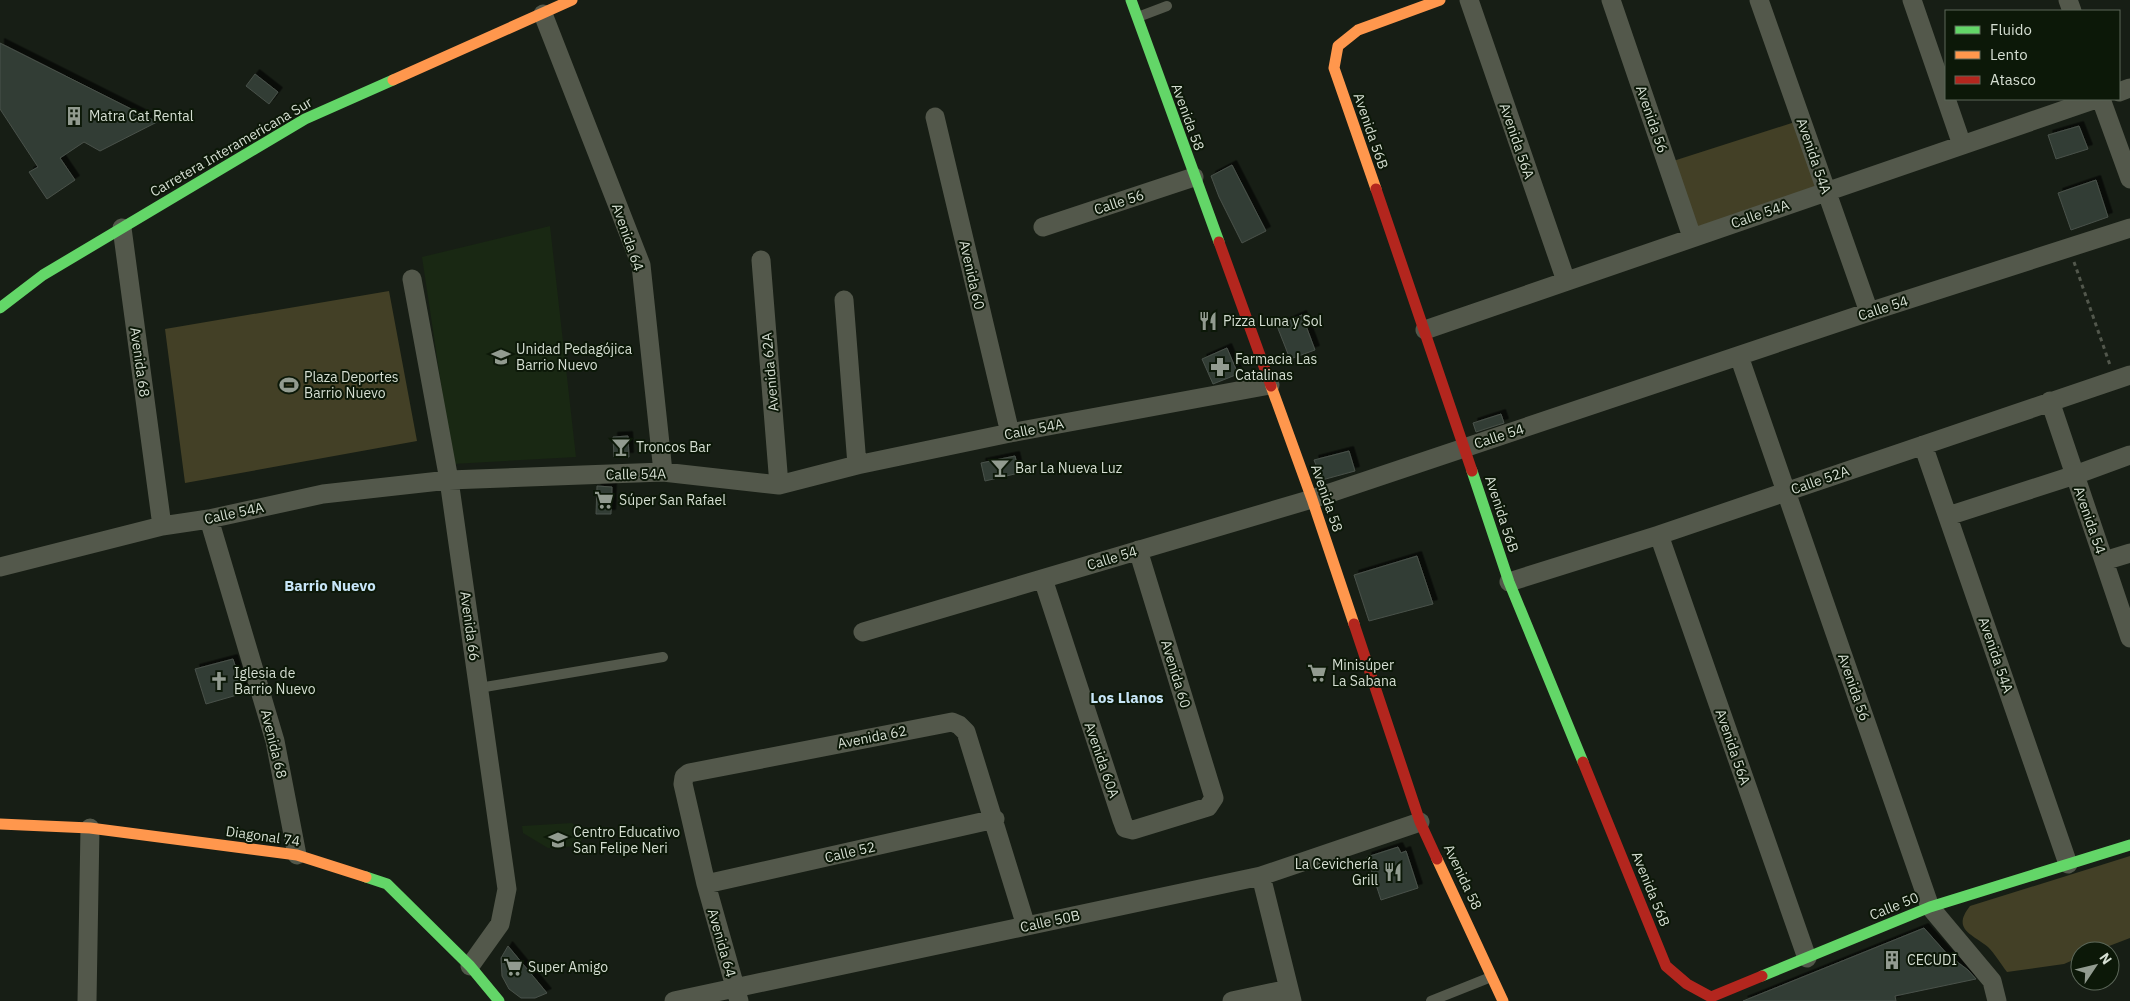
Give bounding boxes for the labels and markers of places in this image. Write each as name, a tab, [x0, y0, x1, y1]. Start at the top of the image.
building icon: Matra Cat Rental	[63, 105, 85, 127]
place label: Matra Cat Rental	[89, 107, 194, 125]
restaurant icon: Pizza Luna y Sol	[1197, 310, 1219, 332]
place label: Pizza Luna y Sol	[1223, 312, 1323, 330]
place label: Unidad Pedagójica Barrio Nuevo	[516, 340, 633, 374]
school or university icon: Unidad Pedagójica Barrio Nuevo	[490, 346, 512, 368]
place label: Farmacia Las Catalinas	[1235, 350, 1317, 384]
pharmacy icon: Farmacia Las Catalinas	[1209, 356, 1231, 378]
place label: Plaza Deportes Barrio Nuevo	[304, 368, 399, 402]
sports icon: Plaza Deportes Barrio Nuevo	[278, 374, 300, 396]
bar icon: Troncos Bar	[610, 436, 632, 458]
place label: Troncos Bar	[636, 438, 711, 456]
bar icon: Bar La Nueva Luz	[989, 457, 1011, 479]
place label: Bar La Nueva Luz	[1015, 459, 1123, 477]
supermarket icon: Súper San Rafael	[593, 489, 615, 511]
place label: Súper San Rafael	[619, 491, 726, 509]
place label: Minisúper La Sabana	[1332, 656, 1397, 690]
supermarket icon: Minisúper La Sabana	[1306, 662, 1328, 684]
place label: Iglesia de Barrio Nuevo	[234, 664, 316, 698]
church icon: Iglesia de Barrio Nuevo	[208, 670, 230, 692]
place label: Centro Educativo San Felipe Neri	[573, 823, 680, 857]
school or university icon: Centro Educativo San Felipe Neri	[547, 829, 569, 851]
place label: La Cevichería Grill	[1295, 855, 1379, 889]
restaurant icon: La Cevichería Grill	[1382, 861, 1404, 883]
building icon: CECUDI	[1881, 949, 1903, 971]
place label: CECUDI	[1907, 951, 1957, 969]
supermarket icon: Super Amigo	[502, 956, 524, 978]
place label: Super Amigo	[528, 958, 608, 976]

